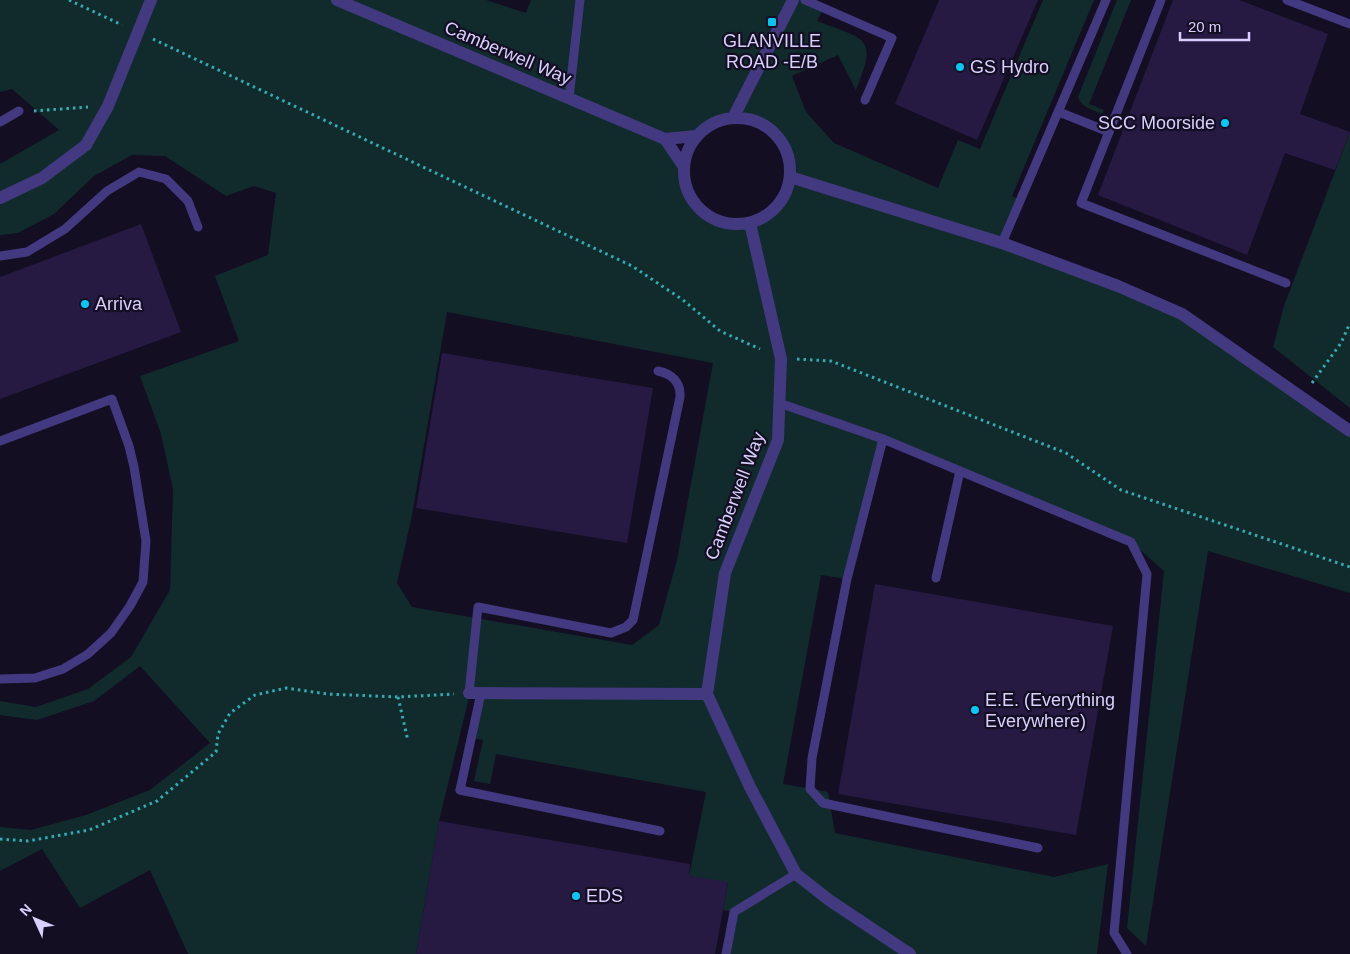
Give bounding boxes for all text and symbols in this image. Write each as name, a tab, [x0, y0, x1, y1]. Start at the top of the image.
scale bar	[1180, 10, 1249, 42]
marker: GLANVILLE ROAD -E/B	[766, 16, 778, 28]
street label: Camberwell Way	[442, 17, 574, 89]
text: 20 m	[1188, 18, 1221, 35]
place label: GLANVILLE ROAD -E/B	[723, 31, 821, 72]
place label: GS Hydro	[970, 57, 1049, 77]
marker: GS Hydro	[954, 61, 966, 73]
place label: SCC Moorside	[1098, 113, 1215, 133]
marker: SCC Moorside	[1219, 117, 1231, 129]
place label: Arriva	[95, 294, 143, 314]
marker: Arriva	[79, 298, 91, 310]
street label: Camberwell Way	[701, 429, 769, 563]
place label: E.E. (Everything Everywhere)	[985, 690, 1115, 731]
marker: E.E. (Everything Everywhere)	[969, 704, 981, 716]
place label: EDS	[586, 886, 623, 906]
marker: EDS	[570, 890, 582, 902]
north arrow	[10, 894, 60, 944]
text: N	[16, 901, 35, 919]

